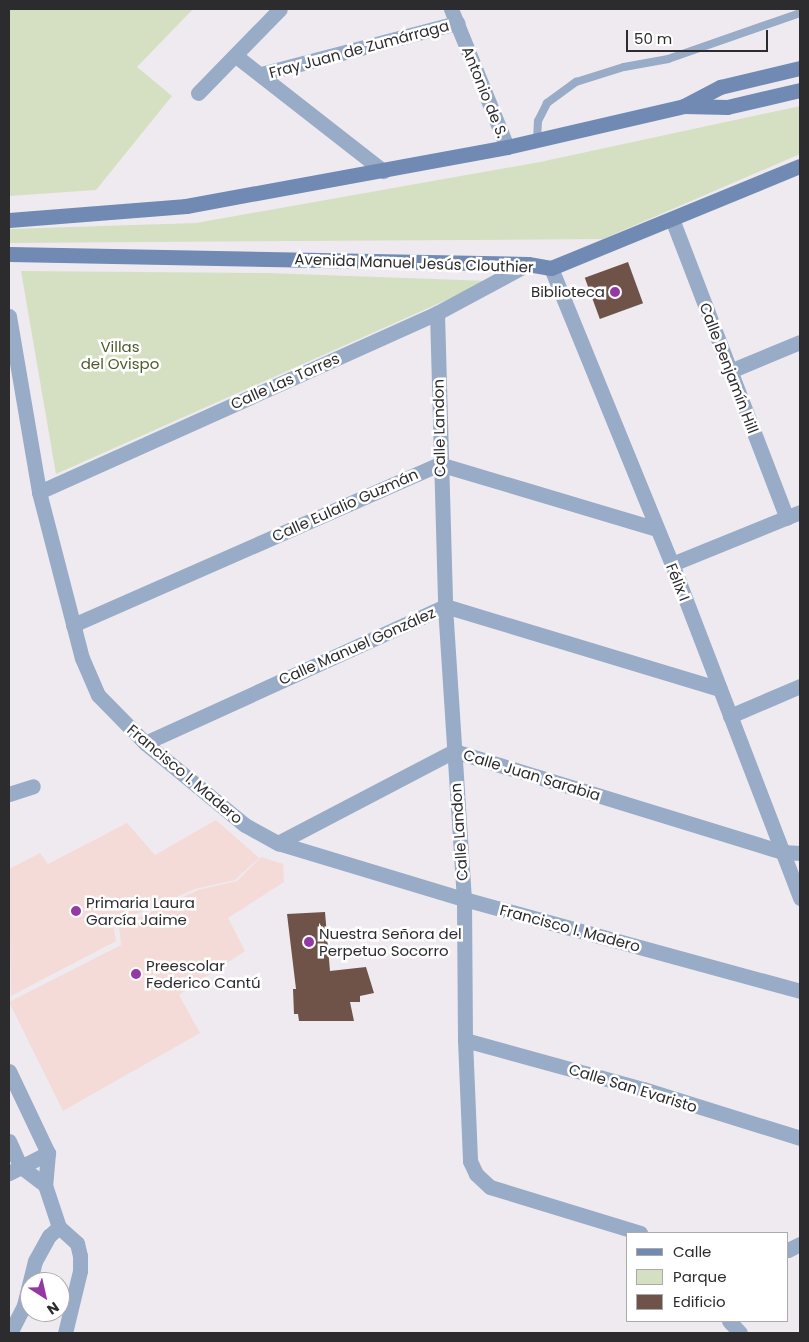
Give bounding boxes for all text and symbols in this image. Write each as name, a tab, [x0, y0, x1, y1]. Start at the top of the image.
street label: Fray Juan de Zumárraga	[267, 16, 451, 82]
scale bar	[629, 20, 772, 52]
text: 50 m	[634, 28, 672, 49]
street label: Antonio de S.	[458, 44, 512, 140]
street label: Avenida Manuel Jesús Clouthier	[294, 250, 534, 276]
place label: Biblioteca	[531, 283, 605, 301]
marker: Biblioteca	[609, 286, 621, 298]
street label: Calle Benjamín Hill	[696, 300, 762, 436]
park label: Villas del Ovispo	[81, 337, 159, 372]
street label: Calle Las Torres	[228, 349, 342, 413]
street label: Calle Landon	[429, 379, 449, 477]
street label: Calle Eulalio Guzmán	[269, 465, 421, 545]
street label: Félix I	[662, 560, 694, 604]
street label: Calle Manuel González	[276, 603, 438, 689]
street label: Francisco I. Madero	[124, 721, 246, 827]
street label: Calle Juan Sarabia	[461, 746, 603, 804]
street label: Calle Landon	[447, 783, 471, 881]
place label: Primaria Laura García Jaime	[86, 893, 195, 928]
street label: Francisco I. Madero	[498, 901, 642, 955]
marker: Primaria Laura García Jaime	[70, 905, 82, 917]
place label: Nuestra Señora del Perpetuo Socorro	[319, 924, 462, 959]
marker: Nuestra Señora del Perpetuo Socorro	[303, 936, 315, 948]
place label: Preescolar Federico Cantú	[146, 956, 261, 991]
marker: Preescolar Federico Cantú	[130, 968, 142, 980]
street label: Calle San Evaristo	[567, 1060, 699, 1116]
legend	[626, 1232, 789, 1322]
text: Calle	[673, 1241, 711, 1262]
text: Parque	[673, 1266, 726, 1287]
north arrow	[20, 1272, 70, 1322]
text: Edificio	[673, 1291, 726, 1312]
text: N	[43, 1297, 63, 1320]

